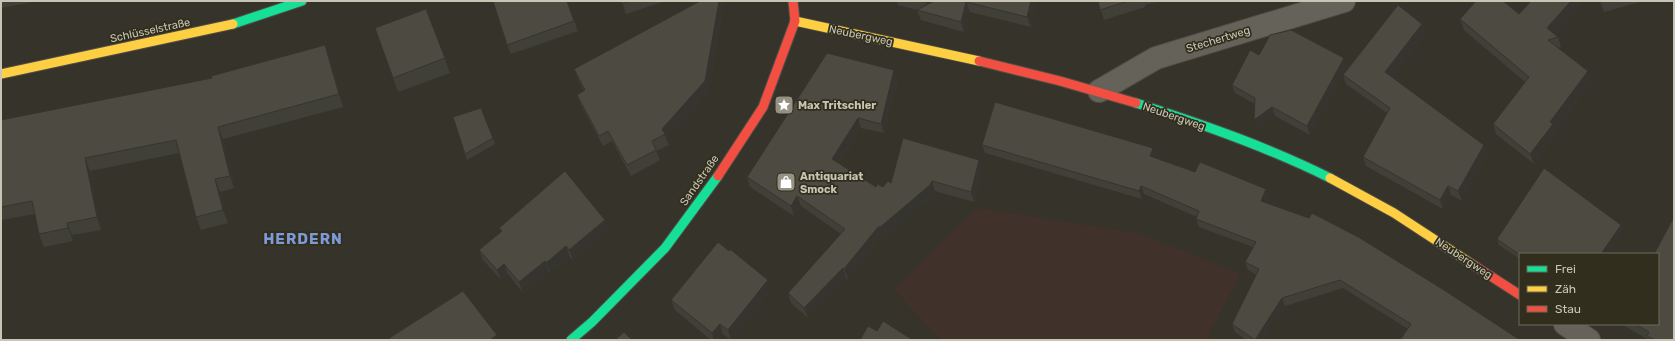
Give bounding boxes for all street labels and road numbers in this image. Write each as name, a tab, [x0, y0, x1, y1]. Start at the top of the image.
street label: Schlüsselstraße	[109, 16, 191, 45]
street label: Neubergweg	[828, 22, 894, 49]
street label: Stechertweg	[1185, 24, 1252, 55]
street label: Neubergweg	[1141, 100, 1207, 133]
street label: Sandstraße	[677, 152, 722, 208]
street label: Neubergweg	[1433, 235, 1495, 282]

